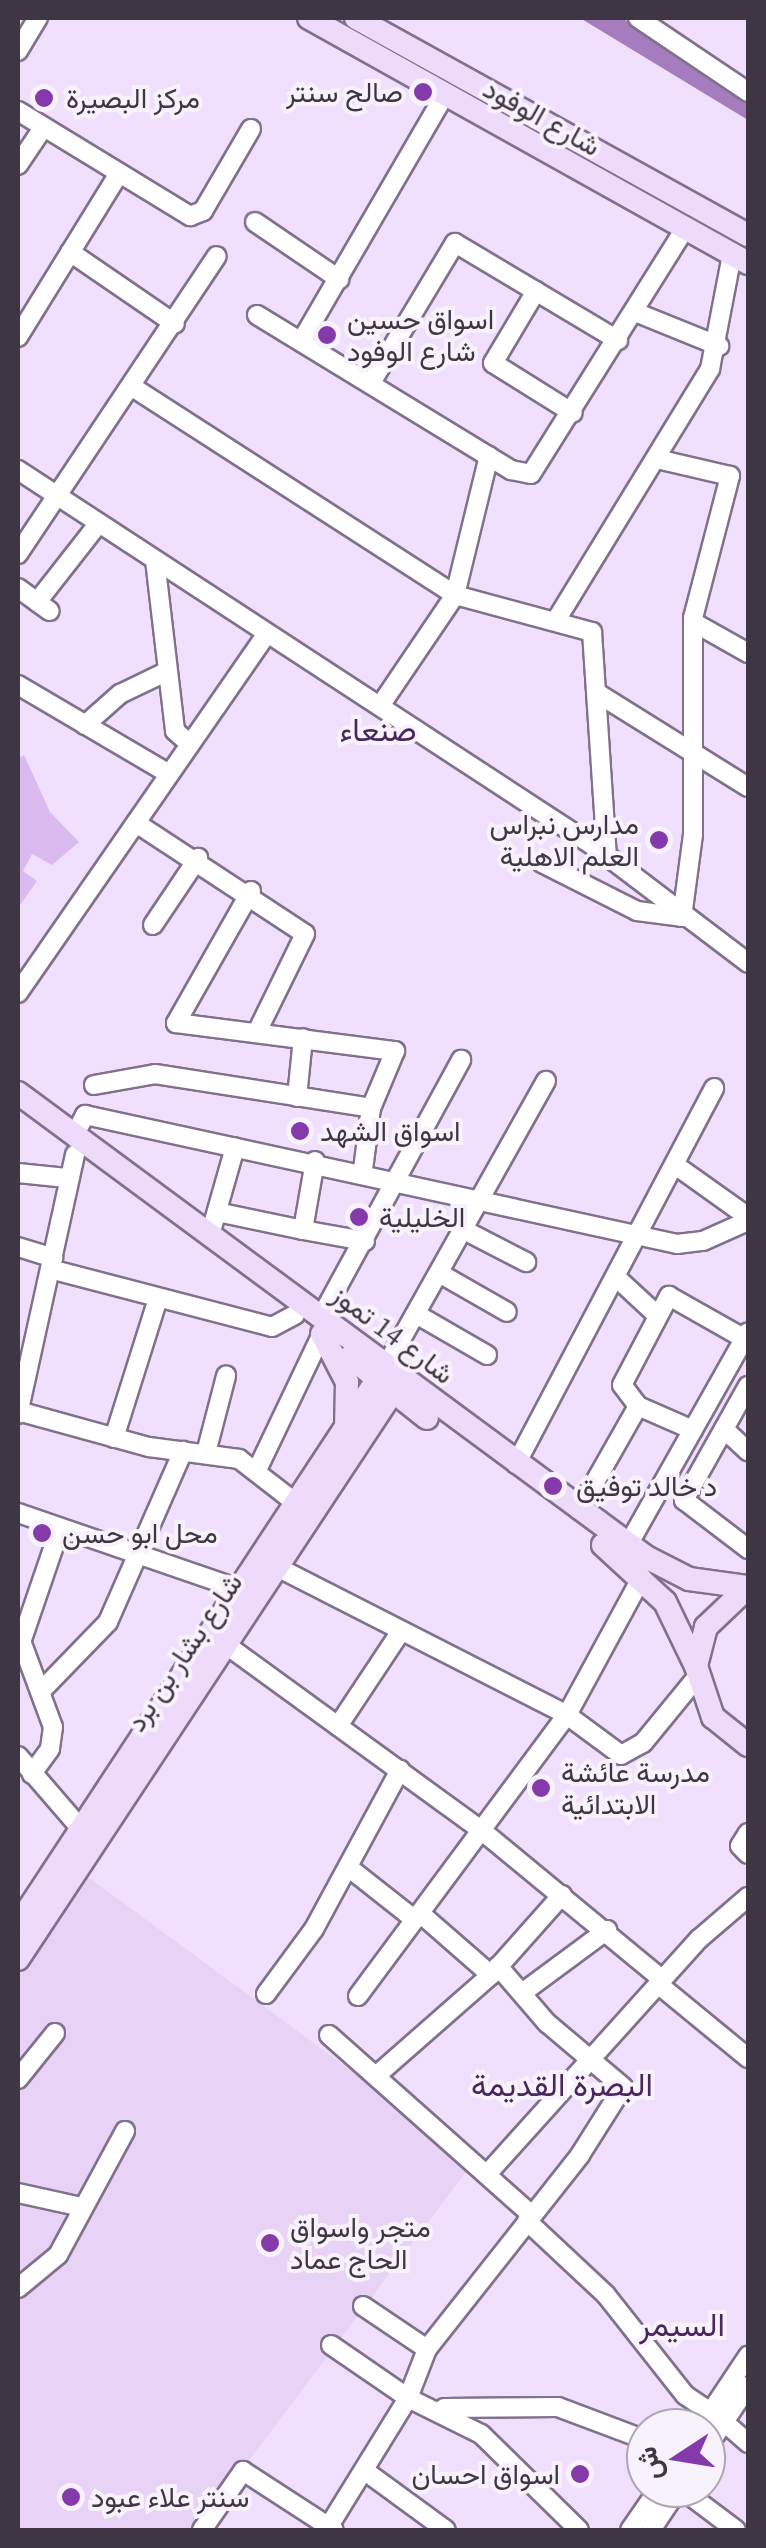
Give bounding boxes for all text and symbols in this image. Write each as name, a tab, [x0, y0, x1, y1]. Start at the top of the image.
street label: شارع الوفود	[478, 71, 606, 163]
place label: صالح سنتر	[286, 75, 403, 109]
place label: مركز البصيرة	[66, 81, 200, 115]
marker: صالح سنتر	[412, 81, 434, 103]
marker: مركز البصيرة	[31, 85, 57, 111]
place label: اسواق حسين شارع الوفود	[347, 302, 494, 368]
marker: اسواق حسين شارع الوفود	[316, 324, 338, 346]
district label: صنعاء	[339, 711, 417, 749]
place label: مدارس نبراس العلم الاهلية	[490, 807, 639, 873]
marker: مدارس نبراس العلم الاهلية	[648, 829, 670, 851]
place label: اسواق الشهد	[320, 1114, 460, 1148]
marker: اسواق الشهد	[289, 1120, 311, 1142]
place label: الخليلية	[379, 1200, 465, 1234]
marker: الخليلية	[348, 1206, 370, 1228]
street label: شارع 14 تموز	[325, 1277, 461, 1391]
place label: د خالد توفيق	[576, 1469, 717, 1503]
marker: د خالد توفيق	[540, 1473, 566, 1499]
place label: محل ابو حسن	[62, 1516, 218, 1550]
marker: محل ابو حسن	[31, 1522, 53, 1544]
street label: شارع بشار بن برد	[119, 1567, 249, 1737]
place label: مدرسة عائشة الابتدائية	[561, 1755, 710, 1821]
marker: مدرسة عائشة الابتدائية	[530, 1777, 552, 1799]
district label: البصرة القديمة	[471, 2066, 653, 2104]
place label: متجر واسواق الحاج عماد	[290, 2210, 431, 2276]
marker: متجر واسواق الحاج عماد	[259, 2232, 281, 2254]
district label: السيمر	[639, 2306, 725, 2344]
north arrow	[626, 2408, 726, 2508]
text: ش	[627, 2443, 671, 2484]
place label: اسواق احسان	[411, 2457, 560, 2491]
marker: اسواق احسان	[569, 2463, 591, 2485]
place label: سنتر علاء عبود	[91, 2480, 249, 2514]
marker: سنتر علاء عبود	[60, 2486, 82, 2508]

